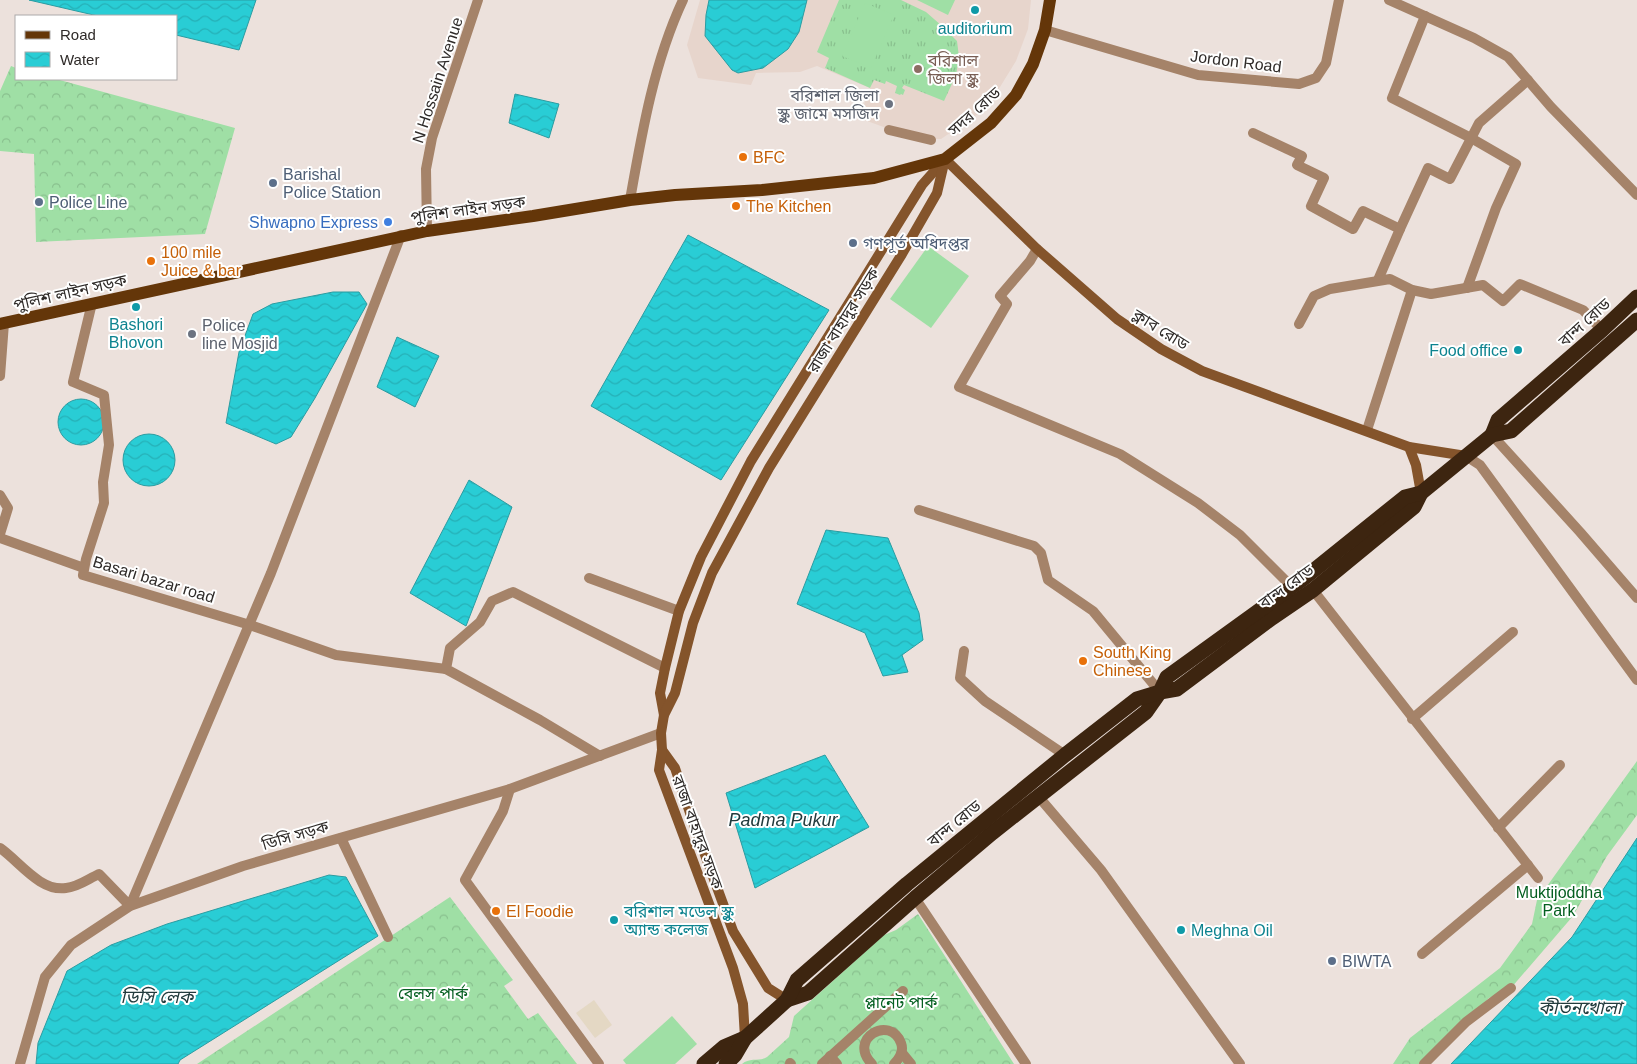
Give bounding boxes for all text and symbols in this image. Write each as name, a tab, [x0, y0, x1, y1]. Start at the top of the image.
marker: auditorium	[969, 4, 981, 16]
legend	[15, 15, 178, 80]
street label: N Hossain Avenue	[409, 15, 466, 145]
place label: auditorium	[938, 20, 1012, 37]
text: Road	[60, 26, 96, 43]
street label: Jordon Road	[1189, 47, 1282, 76]
text: Water	[60, 51, 99, 68]
place label: বরিশাল জিলা স্কুল	[927, 51, 979, 88]
marker: বরিশাল জিলা স্কুল	[912, 63, 924, 75]
street label: সদর রোড	[944, 83, 1004, 140]
place label: বরিশাল জিলা স্কুল জামে মসজিদ	[777, 86, 880, 123]
marker: বরিশাল জিলা স্কুল জামে মসজিদ	[883, 98, 895, 110]
place label: BFC	[753, 149, 785, 166]
marker: BFC	[737, 151, 749, 163]
place label: Barishal Police Station	[283, 166, 381, 201]
marker: Barishal Police Station	[267, 177, 279, 189]
street label: পুলিশ লাইন সড়ক	[410, 192, 528, 227]
place label: Police Line	[49, 194, 127, 211]
marker: Police Line	[33, 196, 45, 208]
place label: The Kitchen	[746, 198, 831, 215]
marker: The Kitchen	[730, 200, 742, 212]
place label: Shwapno Express	[249, 214, 378, 231]
marker: Shwapno Express	[382, 216, 394, 228]
place label: গণপূর্ত অধিদপ্তর	[863, 234, 970, 253]
marker: গণপূর্ত অধিদপ্তর	[847, 237, 859, 249]
place label: 100 mile Juice & bar	[161, 244, 242, 279]
marker: 100 mile Juice & bar	[145, 255, 157, 267]
street label: রাজা বাহাদুর সড়ক	[804, 264, 883, 376]
street label: পুলিশ লাইন সড়ক	[12, 270, 130, 315]
street label: বান্দ রোড	[1555, 295, 1614, 350]
marker: Bashori Bhovon	[130, 301, 142, 313]
street label: ক্লাব রোড	[1129, 305, 1192, 353]
place label: Bashori Bhovon	[109, 316, 163, 351]
place label: Police line Mosjid	[202, 317, 278, 352]
marker: Police line Mosjid	[186, 328, 198, 340]
place label: Food office	[1429, 342, 1508, 359]
marker: Food office	[1512, 344, 1524, 356]
street label: Basari bazar road	[91, 553, 217, 606]
street label: বান্দ রোড	[1255, 561, 1317, 612]
place label: South King Chinese	[1093, 644, 1171, 679]
marker: South King Chinese	[1077, 655, 1089, 667]
street label: রাজা বাহাদুর সড়ক	[669, 772, 726, 892]
street label: বান্দ রোড	[924, 797, 985, 850]
water label: Padma Pukur	[728, 810, 839, 830]
street label: ডিসি সড়ক	[259, 817, 331, 853]
park label: Muktijoddha Park	[1516, 884, 1602, 919]
place label: বরিশাল মডেল স্কুল অ্যান্ড কলেজ	[623, 902, 735, 938]
place label: El Foodie	[506, 903, 574, 920]
marker: El Foodie	[490, 905, 502, 917]
marker: বরিশাল মডেল স্কুল অ্যান্ড কলেজ	[608, 914, 620, 926]
place label: Meghna Oil	[1191, 922, 1273, 939]
marker: Meghna Oil	[1175, 924, 1187, 936]
place label: BIWTA	[1342, 953, 1392, 970]
marker: BIWTA	[1326, 955, 1338, 967]
park label: বেলস পার্ক	[398, 984, 469, 1002]
water label: ডিসি লেক	[121, 986, 197, 1007]
park label: প্লানেট পার্ক	[865, 993, 938, 1011]
water label: কীর্তনখোলা	[1538, 997, 1625, 1018]

